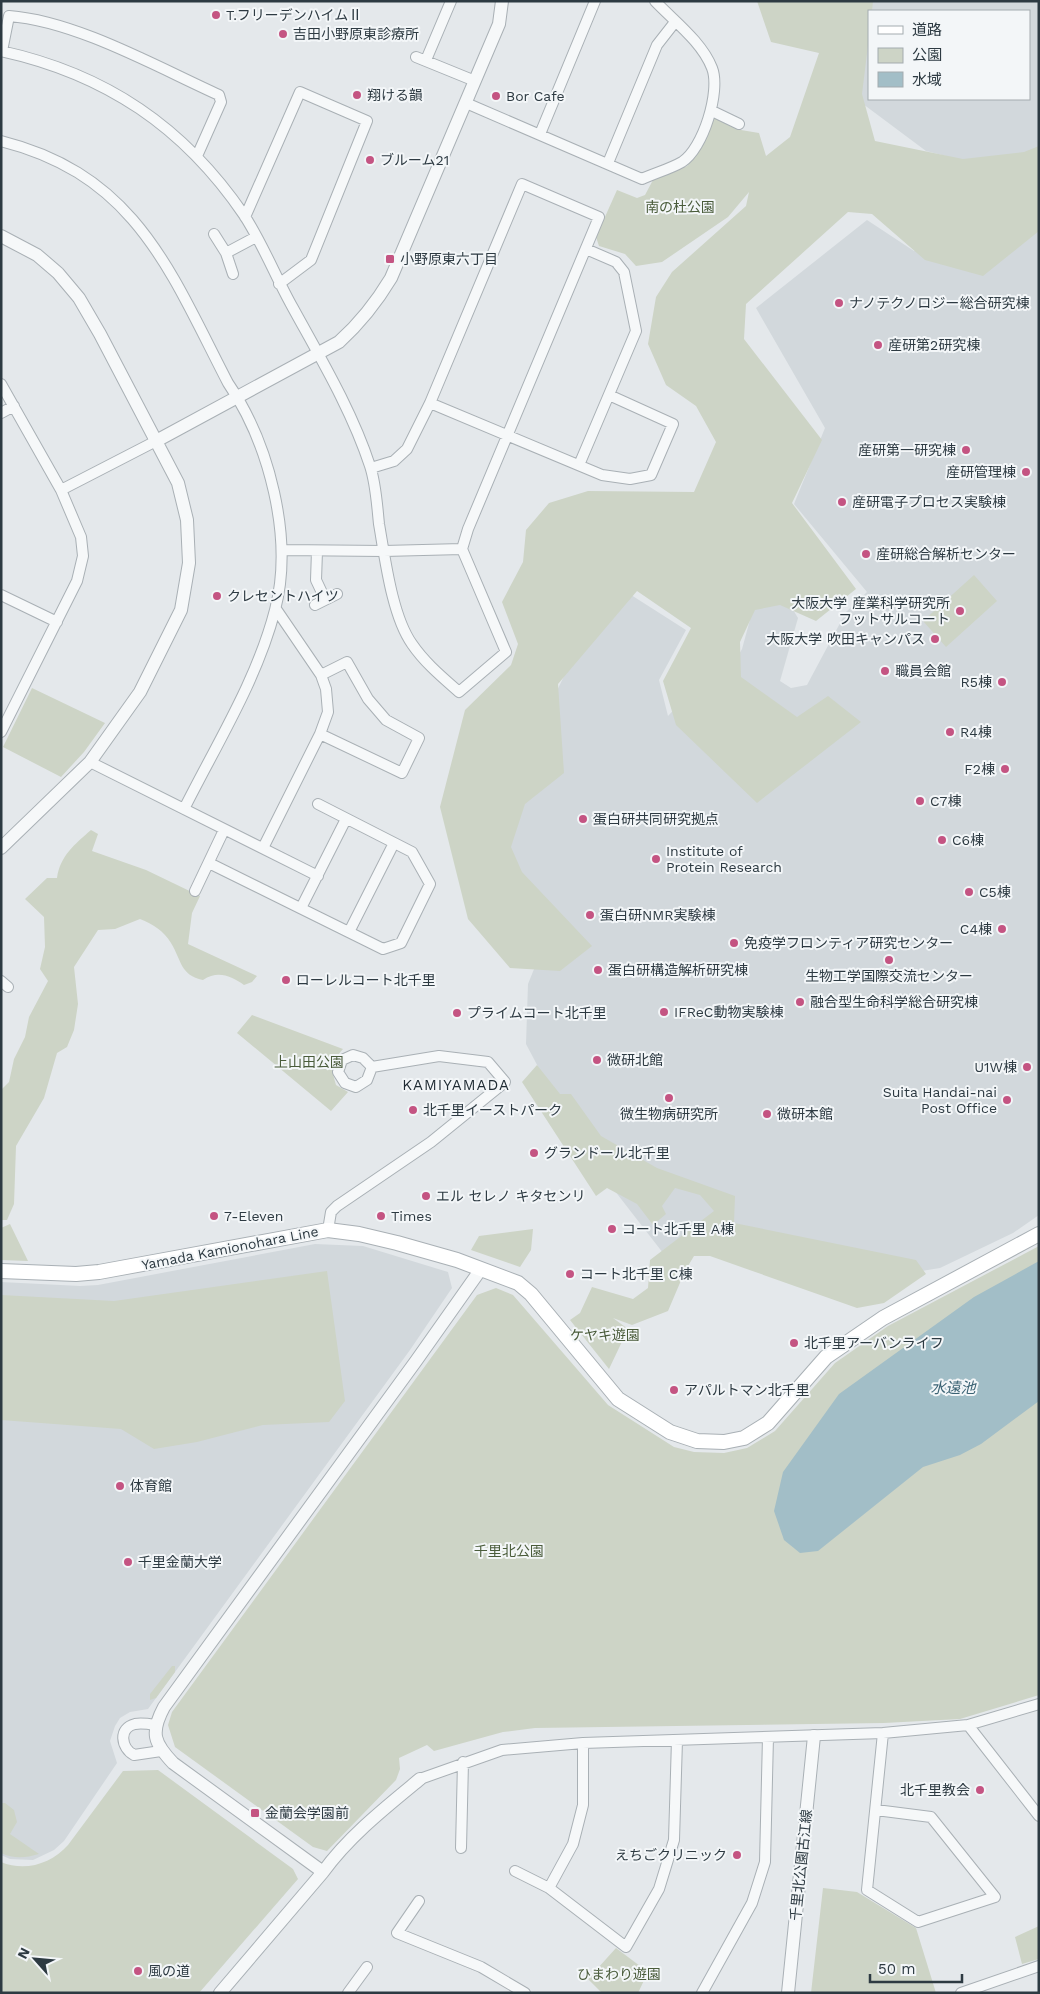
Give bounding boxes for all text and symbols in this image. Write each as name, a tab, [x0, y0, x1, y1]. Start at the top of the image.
place label: T.フリーデンハイムⅡ	[226, 7, 362, 23]
marker: T.フリーデンハイムⅡ	[210, 9, 222, 21]
legend	[868, 10, 1030, 100]
text: 道路	[912, 21, 942, 39]
place label: 吉田小野原東診療所	[293, 26, 419, 42]
marker: 吉田小野原東診療所	[277, 28, 289, 40]
text: 公園	[912, 46, 942, 64]
text: 水域	[912, 71, 942, 89]
place label: 翔ける韻	[367, 87, 423, 103]
place label: Bor Cafe	[506, 88, 565, 104]
marker: 翔ける韻	[351, 89, 363, 101]
marker: Bor Cafe	[490, 90, 502, 102]
place label: ブルーム21	[380, 152, 449, 168]
marker: ブルーム21	[364, 154, 376, 166]
park label: 南の杜公園	[645, 199, 715, 215]
place label: 小野原東六丁目	[400, 251, 498, 267]
marker: 小野原東六丁目	[384, 253, 396, 265]
place label: ナノテクノロジー総合研究棟	[849, 295, 1029, 311]
marker: ナノテクノロジー総合研究棟	[833, 297, 845, 309]
place label: 産研第2研究棟	[888, 337, 980, 353]
marker: 産研第2研究棟	[872, 339, 884, 351]
place label: 産研第一研究棟	[858, 442, 956, 458]
marker: 産研第一研究棟	[960, 444, 972, 456]
place label: 産研管理棟	[946, 464, 1016, 480]
marker: 産研管理棟	[1020, 466, 1032, 478]
place label: 産研電子プロセス実験棟	[852, 494, 1006, 510]
marker: 産研電子プロセス実験棟	[836, 496, 848, 508]
place label: 産研総合解析センター	[876, 546, 1016, 562]
marker: 産研総合解析センター	[860, 548, 872, 560]
place label: クレセントハイツ	[227, 588, 339, 604]
marker: クレセントハイツ	[211, 590, 223, 602]
place label: 大阪大学 産業科学研究所 フットサルコート	[791, 595, 950, 627]
marker: 大阪大学 産業科学研究所 フットサルコート	[954, 605, 966, 617]
place label: 大阪大学 吹田キャンパス	[766, 631, 925, 647]
marker: 大阪大学 吹田キャンパス	[929, 633, 941, 645]
place label: 職員会館	[895, 663, 951, 679]
marker: 職員会館	[879, 665, 891, 677]
place label: R5棟	[961, 674, 992, 690]
marker: R5棟	[996, 676, 1008, 688]
place label: R4棟	[960, 724, 992, 740]
marker: R4棟	[944, 726, 956, 738]
place label: F2棟	[964, 761, 995, 777]
marker: F2棟	[999, 763, 1011, 775]
place label: C7棟	[930, 793, 961, 809]
marker: C7棟	[914, 795, 926, 807]
place label: 蛋白研共同研究拠点	[593, 811, 719, 827]
marker: 蛋白研共同研究拠点	[577, 813, 589, 825]
place label: C6棟	[952, 832, 984, 848]
marker: C6棟	[936, 834, 948, 846]
place label: Institute of Protein Research	[666, 843, 782, 875]
marker: Institute of Protein Research	[650, 853, 662, 865]
place label: C5棟	[979, 884, 1011, 900]
marker: C5棟	[963, 886, 975, 898]
place label: 蛋白研NMR実験棟	[600, 907, 716, 923]
marker: 蛋白研NMR実験棟	[584, 909, 596, 921]
place label: C4棟	[960, 921, 992, 937]
marker: C4棟	[996, 923, 1008, 935]
place label: 免疫学フロンティア研究センター	[744, 935, 953, 951]
marker: 免疫学フロンティア研究センター	[728, 937, 740, 949]
marker: 生物工学国際交流センター	[883, 954, 895, 966]
place label: 蛋白研構造解析研究棟	[608, 962, 748, 978]
marker: 蛋白研構造解析研究棟	[592, 964, 604, 976]
place label: 生物工学国際交流センター	[805, 968, 973, 984]
place label: ローレルコート北千里	[296, 972, 436, 988]
marker: ローレルコート北千里	[280, 974, 292, 986]
place label: 融合型生命科学総合研究棟	[810, 994, 978, 1010]
marker: 融合型生命科学総合研究棟	[794, 996, 806, 1008]
place label: IFReC動物実験棟	[674, 1004, 783, 1020]
place label: プライムコート北千里	[467, 1005, 607, 1021]
marker: IFReC動物実験棟	[658, 1006, 670, 1018]
marker: プライムコート北千里	[451, 1007, 463, 1019]
place label: 微研北館	[607, 1052, 663, 1068]
park label: 上山田公園	[274, 1054, 344, 1070]
marker: 微研北館	[591, 1054, 603, 1066]
place label: U1W棟	[974, 1059, 1017, 1075]
marker: U1W棟	[1021, 1061, 1033, 1073]
district label: KAMIYAMADA	[402, 1076, 510, 1094]
place label: Suita Handai-nai Post Office	[883, 1084, 997, 1116]
marker: 微生物病研究所	[663, 1092, 675, 1104]
marker: Suita Handai-nai Post Office	[1001, 1094, 1013, 1106]
place label: 北千里イーストパーク	[423, 1102, 562, 1118]
marker: 北千里イーストパーク	[407, 1104, 419, 1116]
place label: 微生物病研究所	[620, 1106, 718, 1122]
place label: 微研本館	[777, 1106, 833, 1122]
marker: 微研本館	[761, 1108, 773, 1120]
place label: グランドール北千里	[544, 1145, 670, 1161]
marker: グランドール北千里	[528, 1147, 540, 1159]
place label: エル セレノ キタセンリ	[436, 1188, 586, 1204]
marker: エル セレノ キタセンリ	[420, 1190, 432, 1202]
place label: 7-Eleven	[224, 1208, 283, 1224]
place label: Times	[391, 1208, 432, 1224]
marker: 7-Eleven	[208, 1210, 220, 1222]
marker: Times	[375, 1210, 387, 1222]
place label: コート北千里 A棟	[622, 1221, 734, 1237]
street label: Yamada Kamionohara Line	[140, 1223, 320, 1273]
marker: コート北千里 A棟	[606, 1223, 618, 1235]
place label: コート北千里 C棟	[580, 1266, 692, 1282]
marker: コート北千里 C棟	[564, 1268, 576, 1280]
park label: ケヤキ遊園	[570, 1327, 640, 1343]
place label: 北千里アーバンライフ	[804, 1335, 944, 1351]
marker: 北千里アーバンライフ	[788, 1337, 800, 1349]
water label: 水遠池	[930, 1379, 977, 1397]
place label: アパルトマン北千里	[684, 1382, 810, 1398]
marker: アパルトマン北千里	[668, 1384, 680, 1396]
place label: 体育館	[130, 1478, 172, 1494]
marker: 体育館	[114, 1480, 126, 1492]
park label: 千里北公園	[474, 1543, 544, 1559]
place label: 千里金蘭大学	[138, 1554, 222, 1570]
marker: 千里金蘭大学	[122, 1556, 134, 1568]
place label: 北千里教会	[900, 1782, 970, 1798]
marker: 北千里教会	[974, 1784, 986, 1796]
place label: 金蘭会学園前	[265, 1805, 349, 1821]
marker: 金蘭会学園前	[249, 1807, 261, 1819]
street label: 千里北公園古江線	[787, 1808, 815, 1922]
place label: えちごクリニック	[615, 1847, 727, 1863]
marker: えちごクリニック	[731, 1849, 743, 1861]
north arrow	[10, 1934, 60, 1984]
text: N	[14, 1945, 33, 1961]
scale bar	[870, 1952, 962, 1984]
text: 50 m	[878, 1960, 915, 1978]
place label: 風の道	[148, 1963, 190, 1979]
marker: 風の道	[132, 1965, 144, 1977]
park label: ひまわり遊園	[577, 1966, 661, 1982]

